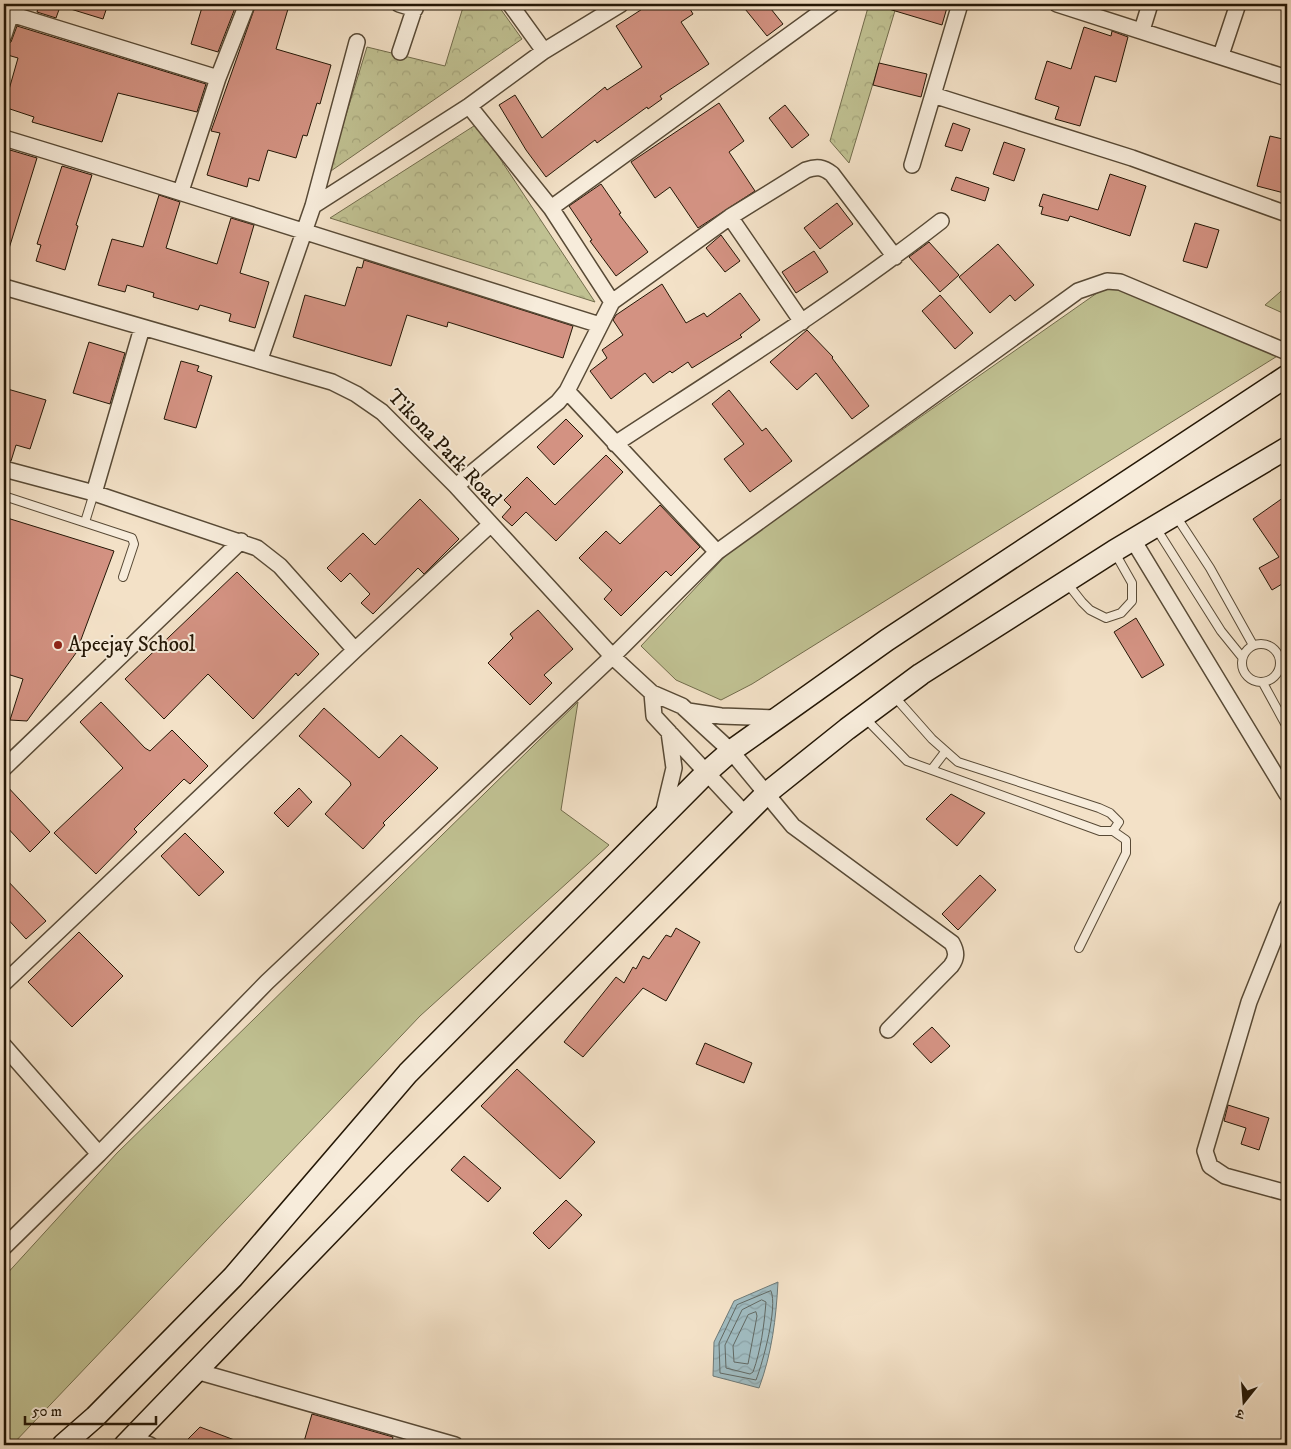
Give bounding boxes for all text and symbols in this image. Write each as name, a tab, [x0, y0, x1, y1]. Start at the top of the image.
street label: Tikona Park Road	[381, 384, 507, 513]
place label: Apeejay School	[68, 632, 196, 658]
marker: Apeejay School	[52, 639, 64, 651]
north arrow	[1218, 1376, 1268, 1426]
scale bar	[25, 1394, 156, 1426]
text: 50 m	[32, 1402, 62, 1421]
text: उ	[1234, 1404, 1247, 1423]

